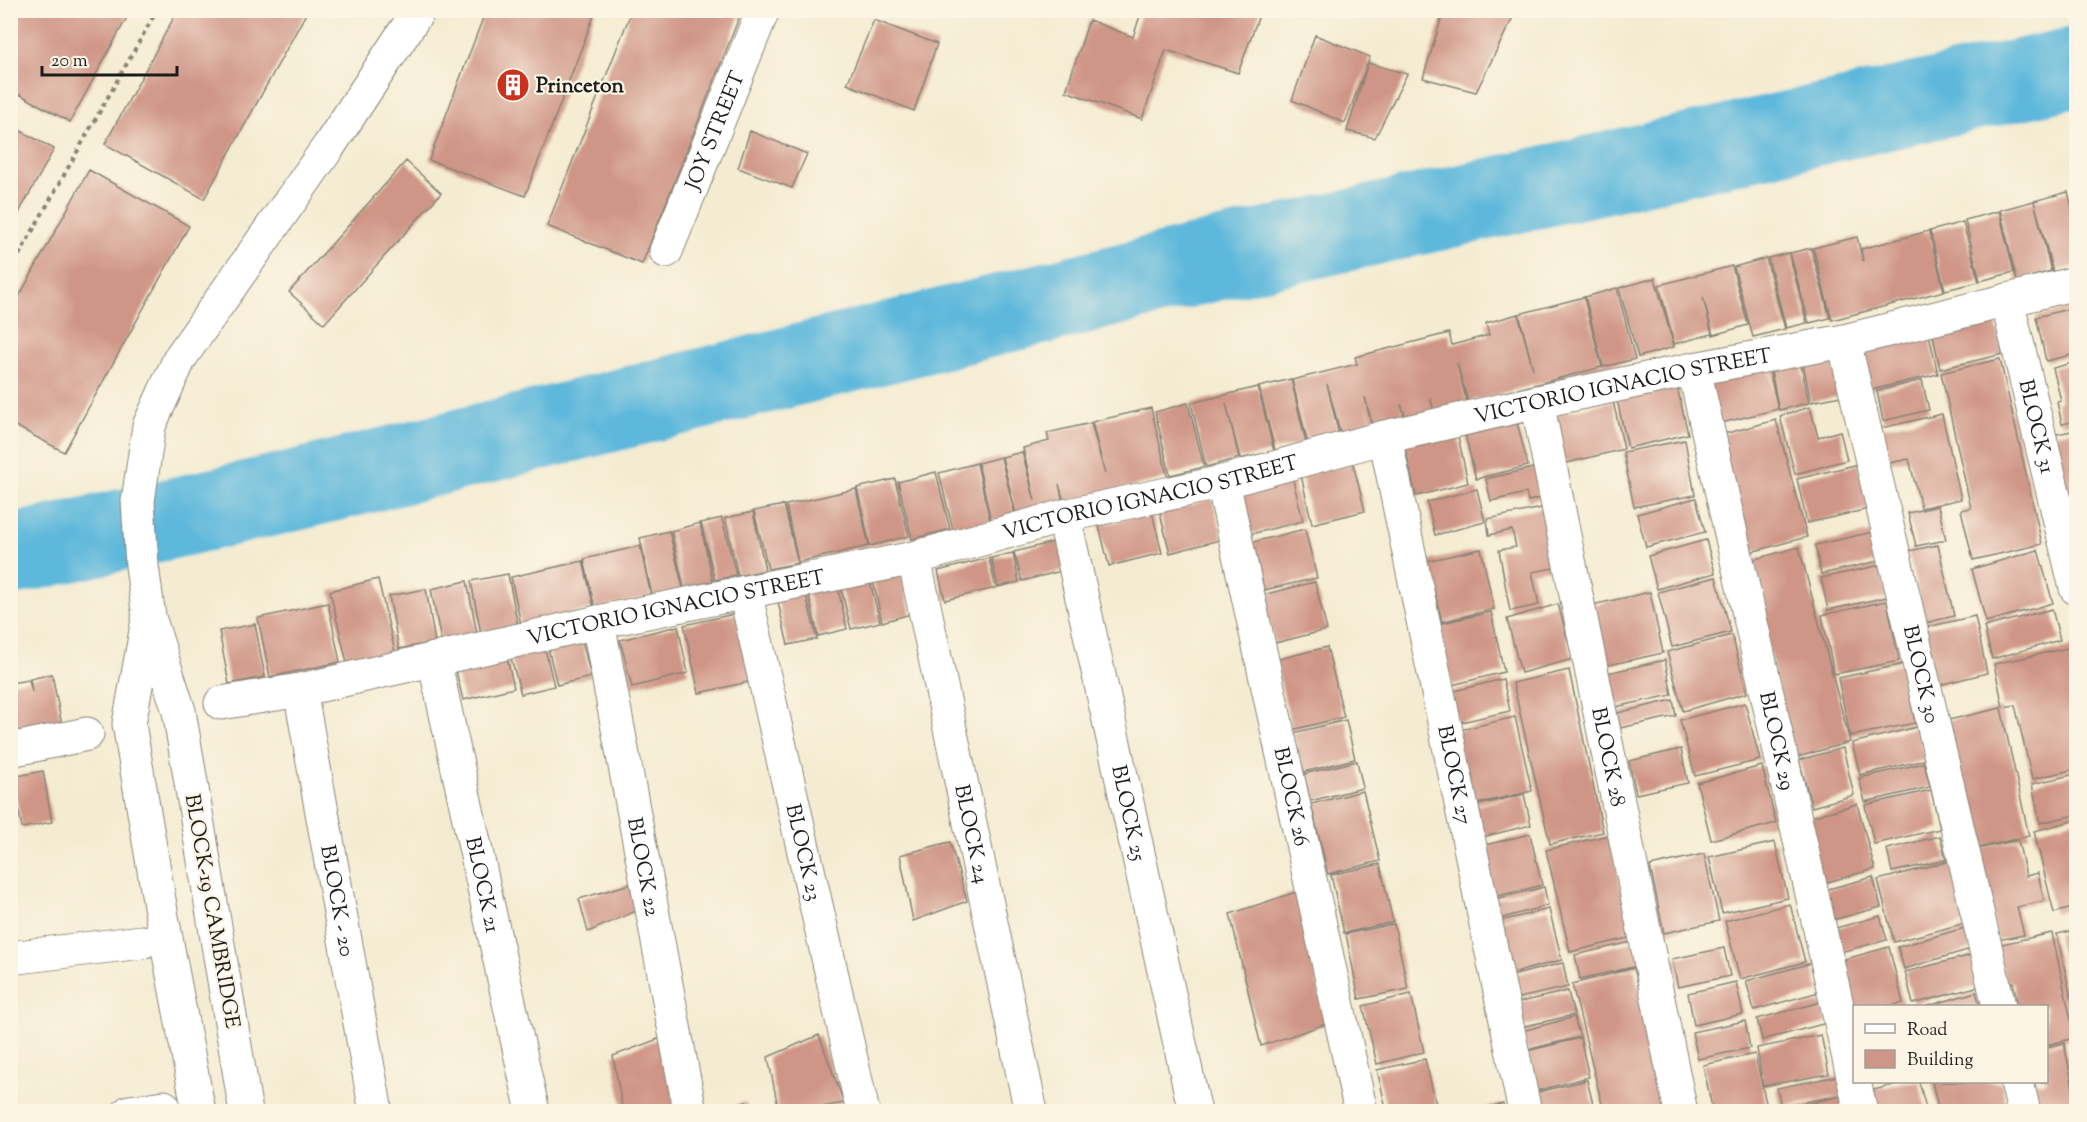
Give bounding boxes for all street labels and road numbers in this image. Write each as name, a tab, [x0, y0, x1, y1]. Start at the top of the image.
street label: JOY STREET	[679, 67, 754, 196]
street label: VICTORIO IGNACIO STREET	[1472, 342, 1775, 433]
street label: BLOCK 31	[2010, 377, 2061, 477]
street label: VICTORIO IGNACIO STREET	[999, 449, 1302, 549]
street label: VICTORIO IGNACIO STREET	[525, 563, 828, 655]
street label: BLOCK 30	[1894, 622, 1946, 727]
street label: BLOCK 29	[1750, 689, 1801, 793]
street label: BLOCK 28	[1582, 705, 1632, 810]
street label: BLOCK 27	[1428, 723, 1478, 828]
street label: BLOCK 26	[1265, 745, 1315, 849]
street label: BLOCK 25	[1102, 763, 1152, 864]
street label: BLOCK 24	[945, 782, 995, 887]
street label: BLOCK-19 CAMBRIDGE	[176, 792, 246, 1031]
street label: BLOCK 23	[777, 801, 828, 904]
street label: BLOCK 22	[618, 815, 666, 919]
street label: BLOCK 21	[456, 834, 506, 936]
street label: BLOCK - 20	[311, 843, 361, 959]

